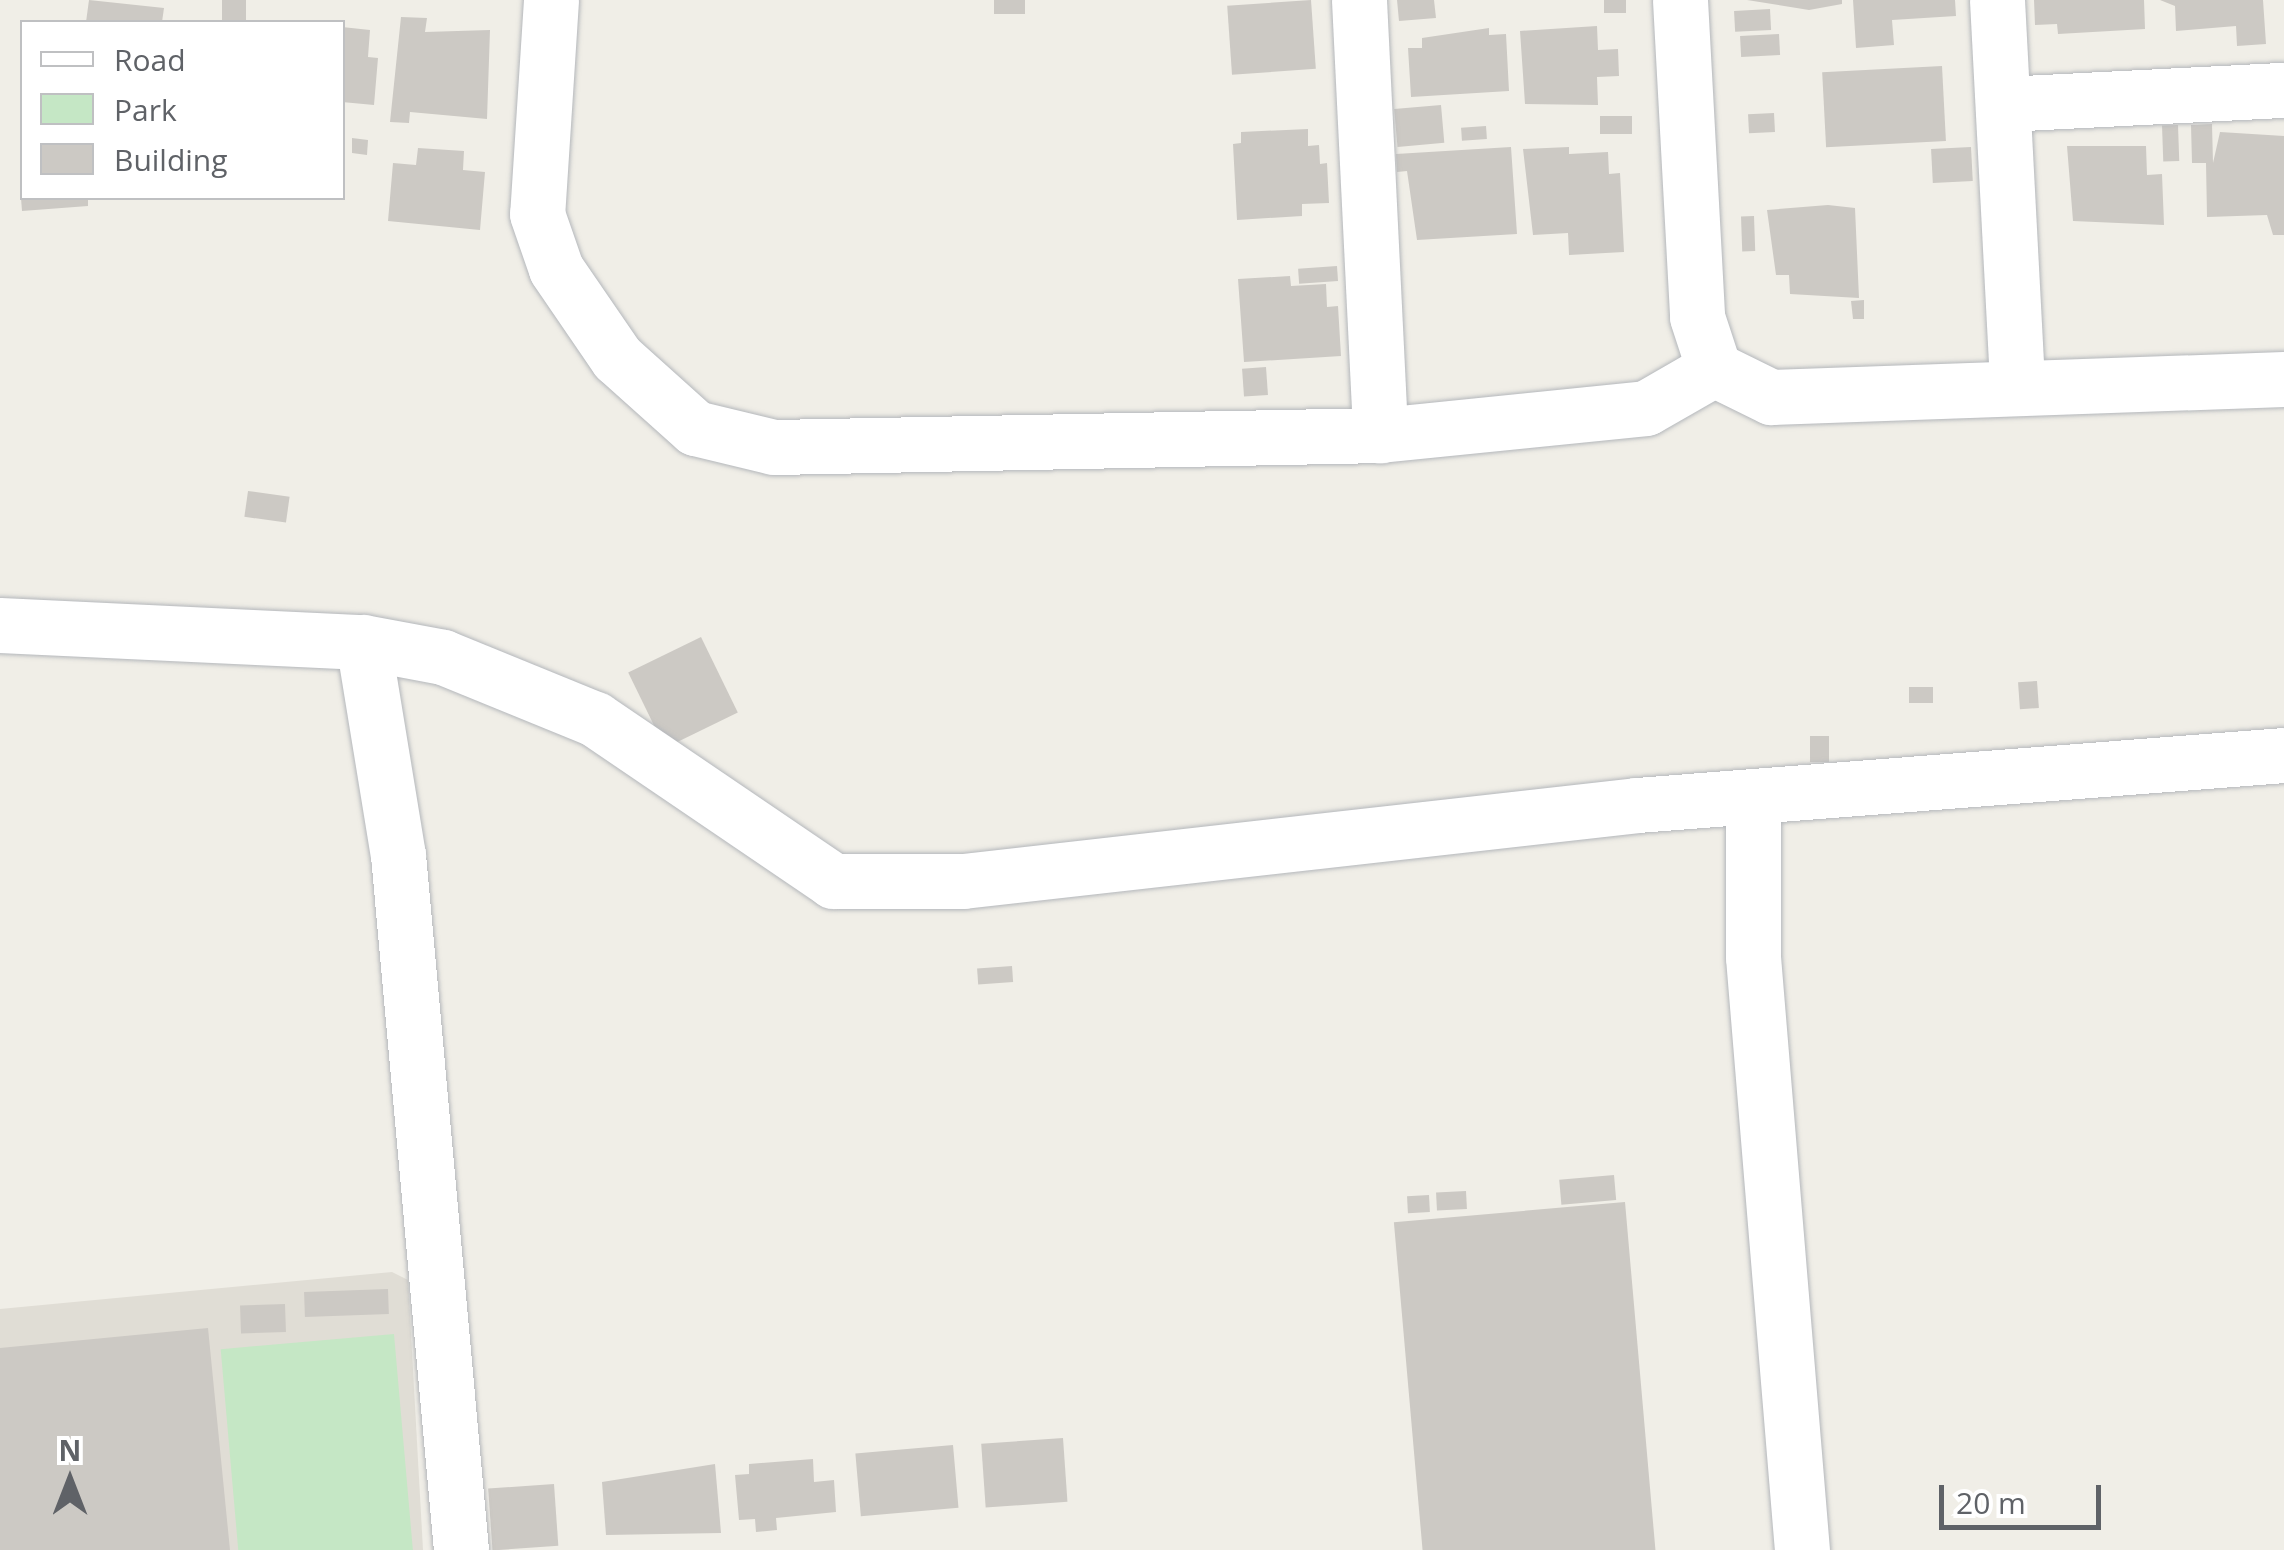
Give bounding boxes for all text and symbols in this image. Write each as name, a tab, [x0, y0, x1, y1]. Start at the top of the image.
legend	[20, 20, 345, 200]
text: Road	[114, 39, 186, 80]
text: Park	[114, 89, 177, 130]
text: Building	[114, 139, 228, 180]
north arrow	[20, 1430, 120, 1530]
text: N	[59, 1431, 81, 1469]
scale bar	[1944, 1465, 2106, 1527]
text: 20 m	[1956, 1482, 2026, 1523]

